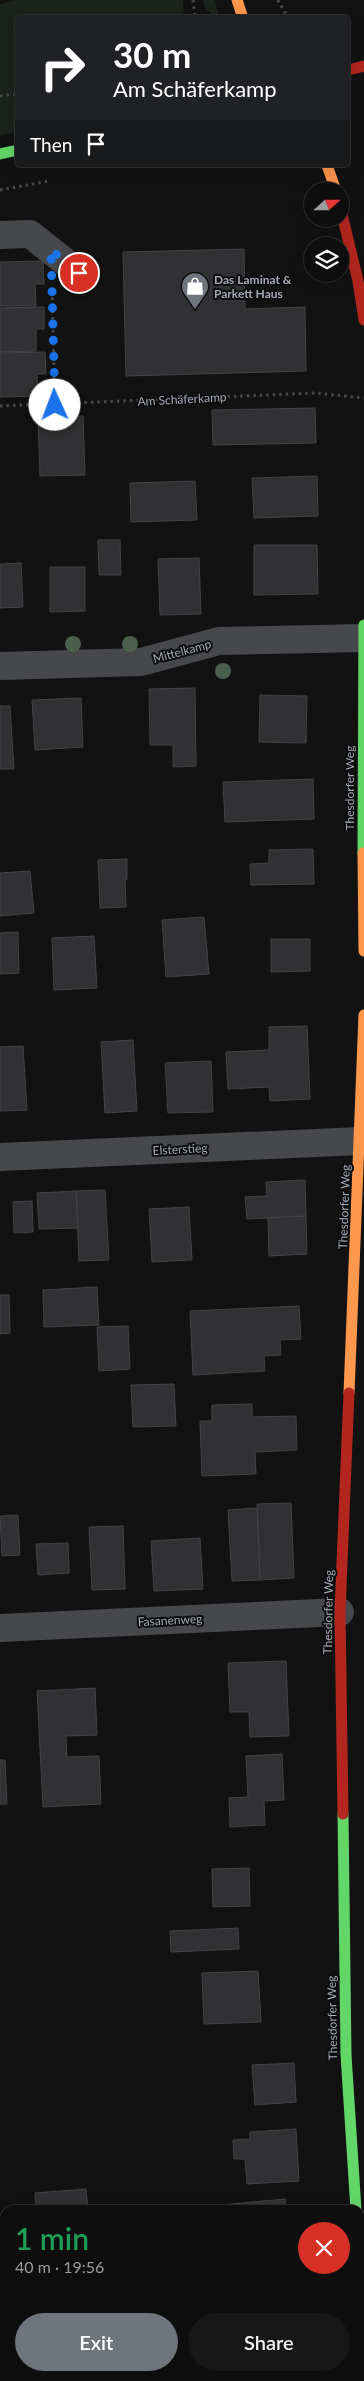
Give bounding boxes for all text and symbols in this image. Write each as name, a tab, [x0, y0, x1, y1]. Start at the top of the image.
text: 30 m	[113, 33, 191, 75]
icon: right	[30, 35, 95, 100]
text: Am Schäferkamp	[113, 75, 277, 102]
icon: arrive	[82, 130, 110, 158]
text: Then	[30, 133, 72, 156]
north arrow	[304, 182, 349, 228]
map controls	[304, 182, 349, 282]
button: layers	[304, 237, 349, 282]
pin	[58, 252, 100, 294]
icon: arrive	[65, 259, 93, 287]
shop icon: Das Laminat & Parkett Haus	[180, 271, 210, 310]
place label: Das Laminat & Parkett Haus	[214, 272, 292, 301]
position arrow	[28, 378, 80, 430]
street label: Am Schäferkamp	[137, 389, 227, 409]
street label: Mittelkamp	[151, 636, 213, 666]
street label: Thesdorfer Weg	[342, 746, 357, 830]
street label: Elsterstieg	[152, 1140, 208, 1158]
street label: Thesdorfer Weg	[335, 1164, 353, 1250]
street label: Thesdorfer Weg	[320, 1569, 336, 1655]
street label: Fasanenweg	[137, 1611, 203, 1629]
street label: Thesdorfer Weg	[324, 1975, 340, 2061]
text: 1 min	[15, 2220, 89, 2256]
button: close	[298, 2222, 350, 2274]
text: 40 m · 19:56	[15, 2257, 104, 2276]
button: Exit	[15, 2313, 178, 2371]
button: Share	[188, 2313, 350, 2371]

